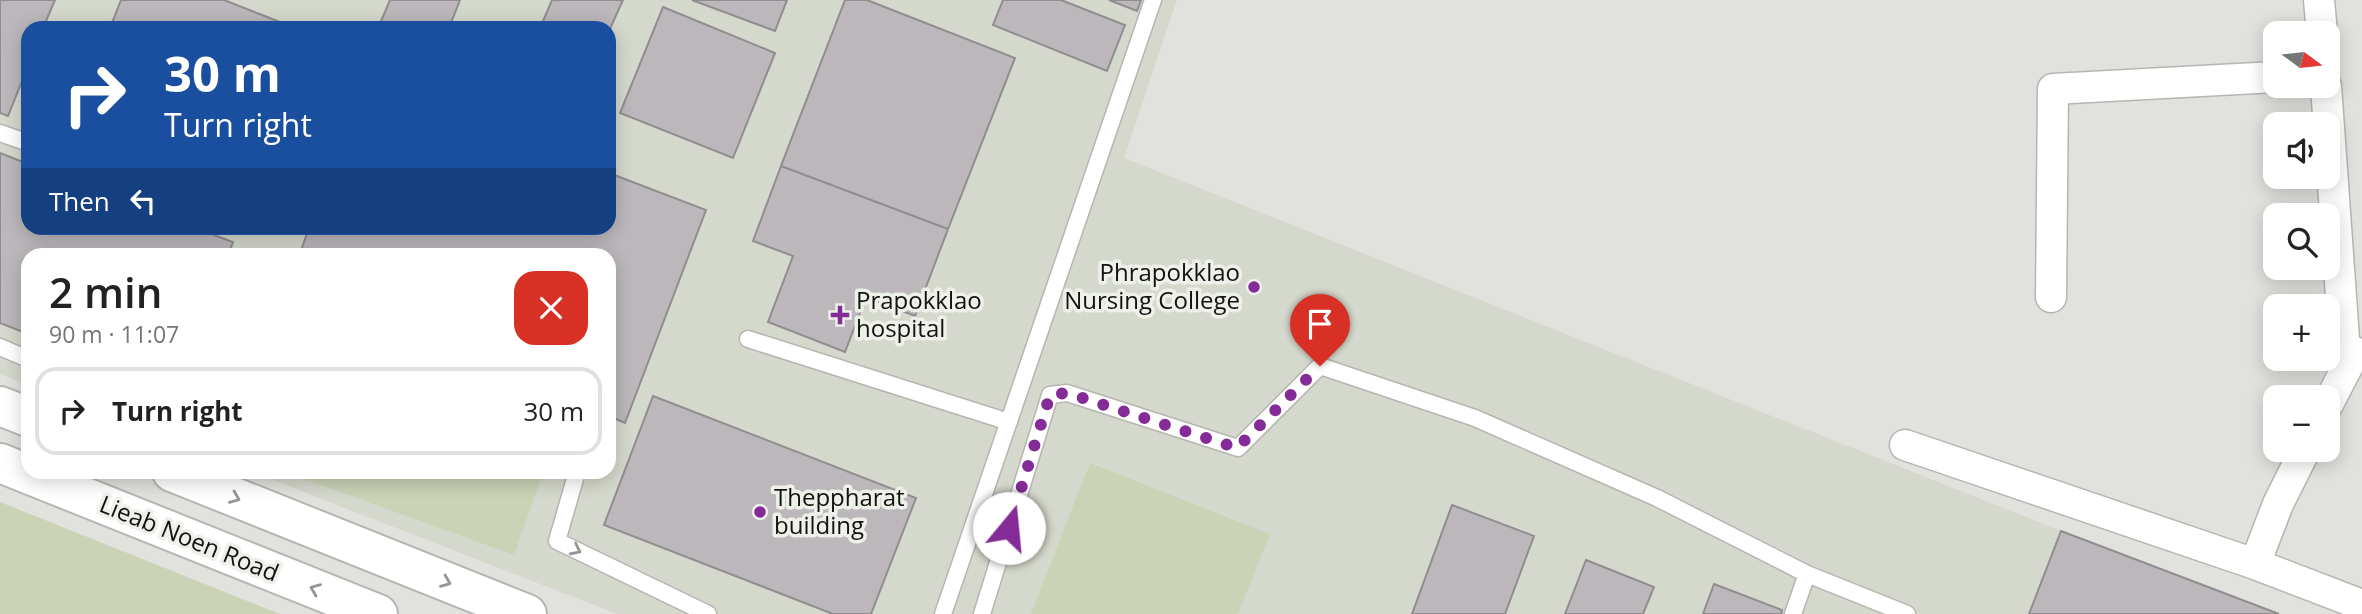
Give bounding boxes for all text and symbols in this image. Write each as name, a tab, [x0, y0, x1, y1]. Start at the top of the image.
north arrow	[2263, 21, 2340, 98]
map controls	[2263, 21, 2340, 462]
text: 30 m	[164, 40, 281, 106]
icon: right	[49, 49, 140, 140]
text: Turn right	[164, 103, 312, 146]
button: sound	[2263, 112, 2340, 189]
icon: left	[124, 182, 162, 220]
text: Then	[49, 183, 110, 219]
button: search	[2263, 203, 2340, 280]
place label: Phrapokklao Nursing College	[1064, 255, 1240, 316]
text: 2 min	[49, 263, 162, 320]
button: close	[514, 271, 588, 345]
marker: Phrapokklao Nursing College	[1246, 279, 1262, 295]
place label: Prapokklao hospital	[856, 283, 982, 344]
pin	[1290, 294, 1350, 366]
button: +	[2263, 294, 2340, 371]
marker: Prapokklao hospital	[830, 305, 850, 325]
icon: arrive	[1301, 305, 1339, 343]
text: 90 m · 11:07	[49, 318, 179, 350]
button: −	[2263, 385, 2340, 462]
icon: right	[53, 392, 91, 430]
text: Turn right	[112, 393, 243, 429]
text: 30 m	[523, 393, 584, 429]
place label: Theppharat building	[774, 480, 905, 541]
street label: Lieab Noen Road	[95, 487, 284, 589]
one-way arrow	[229, 489, 241, 503]
position arrow	[972, 491, 1046, 565]
marker: Theppharat building	[752, 504, 768, 520]
one-way arrow	[569, 542, 582, 556]
one-way arrow	[440, 574, 452, 588]
one-way arrow	[309, 583, 321, 597]

